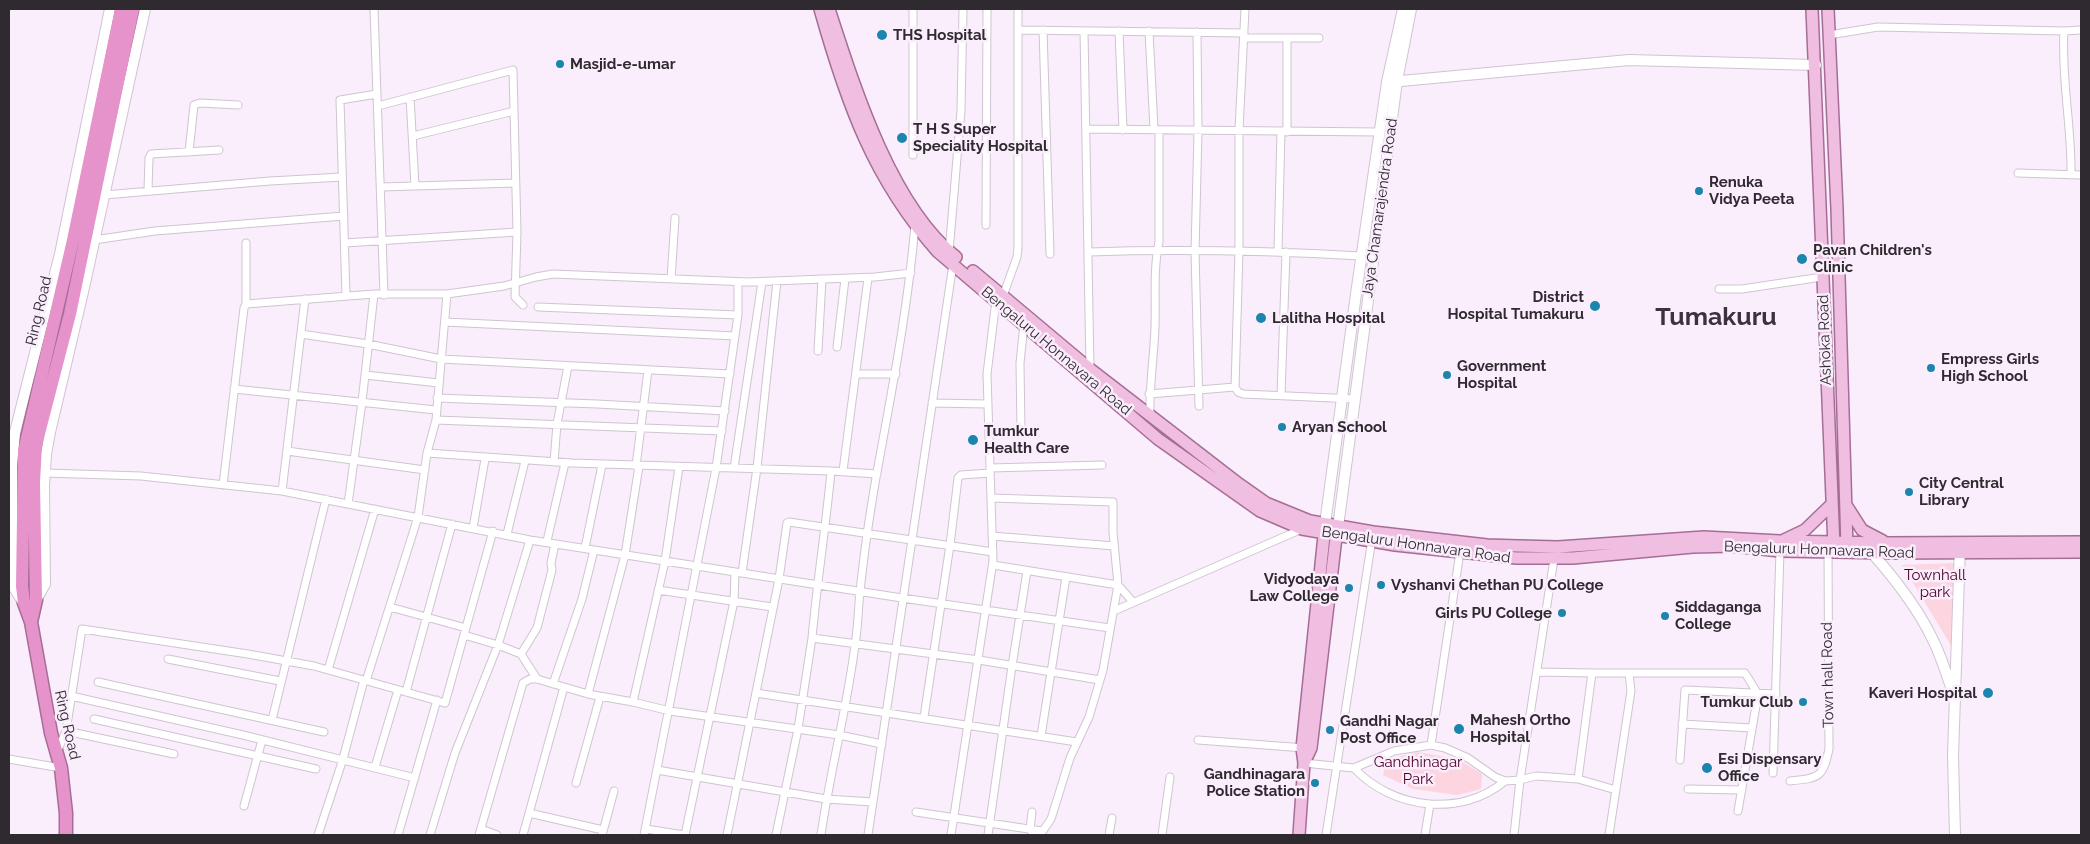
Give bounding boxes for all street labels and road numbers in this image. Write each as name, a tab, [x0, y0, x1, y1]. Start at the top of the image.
street label: Jaya Chamarajendra Road	[1358, 117, 1402, 299]
street label: Ring Road	[22, 274, 56, 348]
street label: Bengaluru Honnavara Road	[977, 283, 1135, 419]
street label: Ashoka Road	[1814, 294, 1836, 386]
street label: Bengaluru Honnavara Road	[1320, 523, 1512, 567]
street label: Bengaluru Honnavara Road	[1724, 538, 1914, 562]
street label: Town hall Road	[1818, 622, 1838, 728]
street label: Ring Road	[50, 688, 84, 762]

